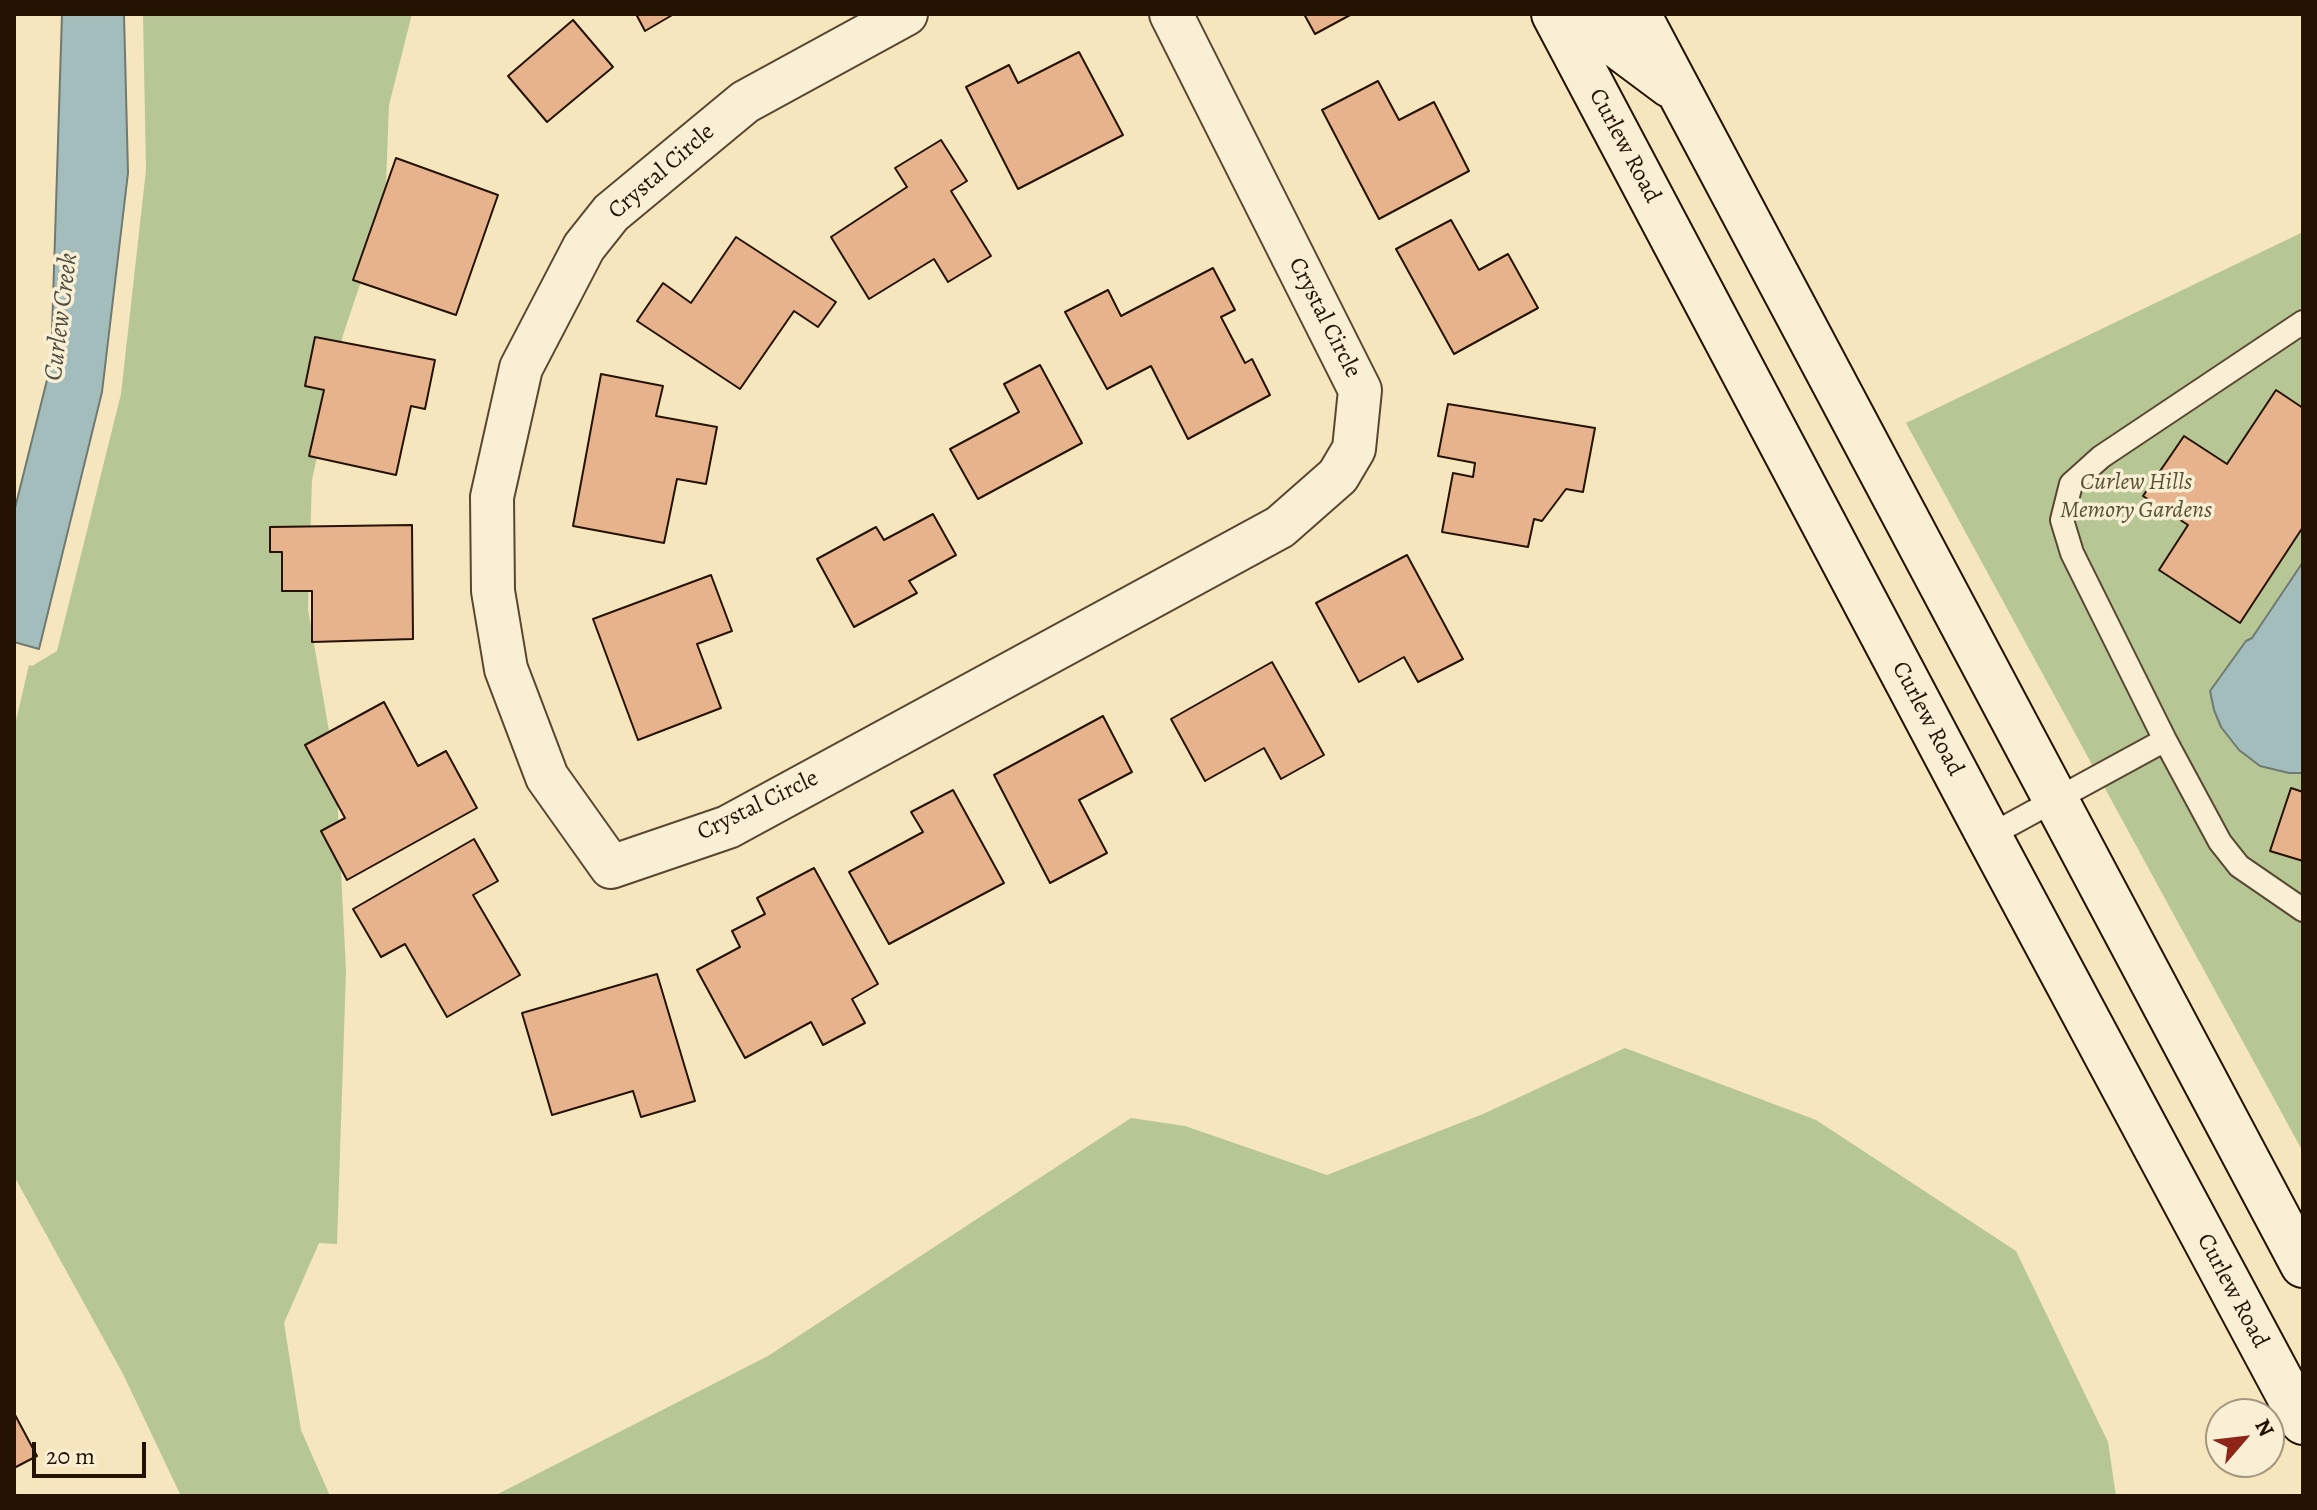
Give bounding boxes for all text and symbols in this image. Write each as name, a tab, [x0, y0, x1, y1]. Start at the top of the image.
street label: Curlew Road	[1582, 84, 1666, 208]
street label: Crystal Circle	[603, 118, 721, 226]
water label: Curlew Creek	[39, 251, 85, 383]
street label: Crystal Circle	[1281, 253, 1367, 383]
park label: Curlew Hills Memory Gardens	[2060, 469, 2212, 525]
street label: Curlew Road	[1885, 657, 1969, 781]
street label: Crystal Circle	[693, 764, 823, 848]
street label: Curlew Road	[2190, 1229, 2274, 1353]
north arrow	[2205, 1398, 2285, 1478]
text: N	[2247, 1414, 2281, 1442]
scale bar	[36, 1426, 150, 1476]
text: 20 m	[46, 1440, 95, 1472]

